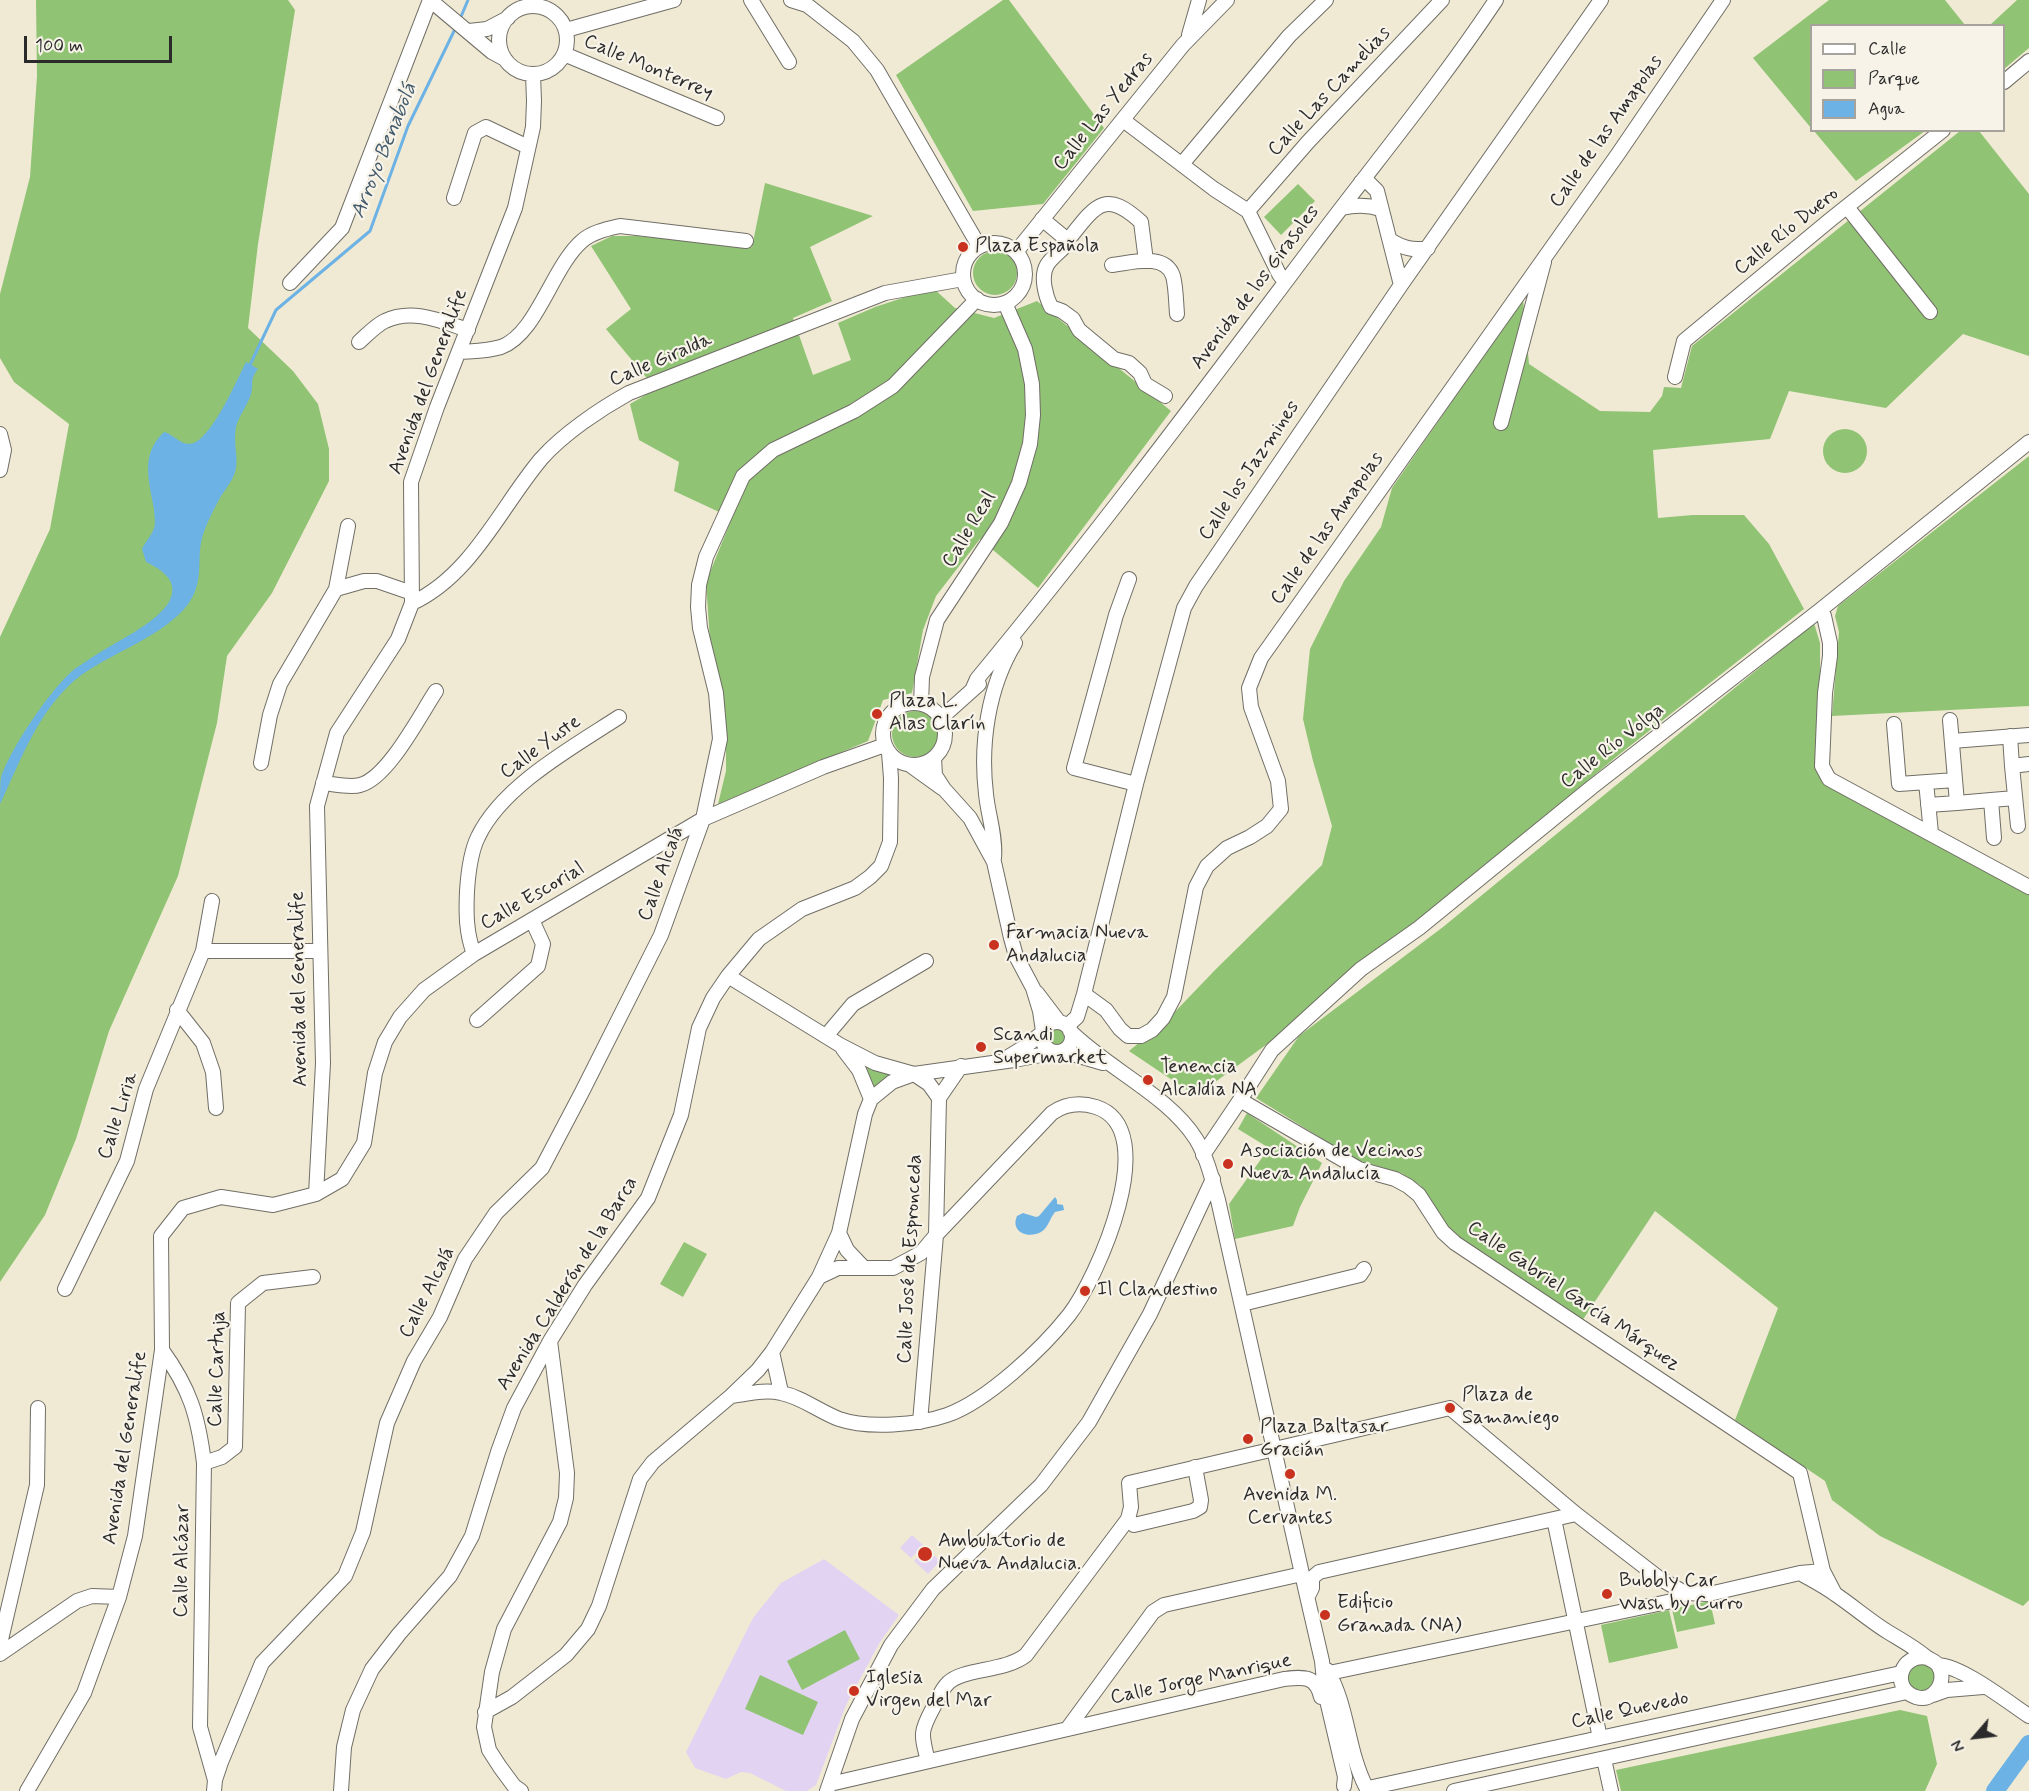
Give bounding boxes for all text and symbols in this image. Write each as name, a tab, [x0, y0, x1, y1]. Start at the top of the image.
street label: Calle Las Camelias	[1264, 22, 1396, 162]
scale bar	[27, 24, 176, 62]
legend	[1810, 24, 2005, 132]
street label: Calle Monterrey	[580, 30, 716, 106]
text: 100 m	[35, 34, 83, 58]
text: Calle	[1868, 37, 1907, 61]
street label: Calle Las Yedras	[1049, 48, 1159, 176]
street label: Calle de las Amapolas	[1545, 51, 1669, 213]
text: Parque	[1868, 67, 1920, 91]
water label: Arroyo Benabolá	[346, 80, 424, 222]
text: Agua	[1868, 97, 1905, 121]
street label: Calle Río Duero	[1730, 183, 1844, 281]
street label: Avenida de los Girasoles	[1186, 201, 1326, 375]
place label: Plaza Española	[975, 235, 1099, 259]
marker: Plaza Española	[956, 240, 970, 254]
street label: Avenida del Generalife	[384, 286, 474, 478]
street label: Calle Giralda	[606, 329, 716, 393]
street label: Calle los Jazmines	[1194, 396, 1306, 546]
street label: Calle de las Amapolas	[1266, 448, 1390, 610]
street label: Calle Real	[938, 488, 1002, 572]
place label: Plaza L. Alas Clarín	[889, 690, 985, 737]
street label: Calle Río Volga	[1556, 699, 1670, 795]
marker: Plaza L. Alas Clarín	[870, 707, 884, 721]
street label: Calle Yuste	[496, 711, 586, 785]
street label: Calle Alcalá	[634, 823, 690, 925]
street label: Calle Escorial	[477, 858, 589, 936]
street label: Avenida del Generalife	[286, 891, 314, 1087]
place label: Farmacia Nueva Andalucia	[1006, 922, 1148, 969]
marker: Farmacia Nueva Andalucia	[987, 938, 1001, 952]
place label: Scandi Supermarket	[993, 1024, 1107, 1071]
marker: Scandi Supermarket	[974, 1040, 988, 1054]
place label: Tenencia Alcaldía NA	[1160, 1056, 1257, 1103]
street label: Calle Liria	[94, 1069, 144, 1163]
marker: Tenencia Alcaldía NA	[1141, 1073, 1155, 1087]
place label: Asociación de Vecinos Nueva Andalucía	[1240, 1140, 1423, 1187]
street label: Calle José de Espronceda	[894, 1154, 928, 1364]
marker: Asociación de Vecinos Nueva Andalucía	[1221, 1157, 1235, 1171]
street label: Avenida Calderón de la Barca	[492, 1173, 644, 1395]
street label: Calle Gabriel García Márquez	[1462, 1217, 1684, 1377]
street label: Calle Alcalá	[395, 1243, 461, 1343]
place label: Il Clandestino	[1097, 1279, 1218, 1303]
marker: Il Clandestino	[1078, 1284, 1092, 1298]
street label: Calle Cartuja	[204, 1310, 232, 1428]
street label: Avenida del Generalife	[99, 1350, 153, 1546]
place label: Plaza de Samaniego	[1462, 1384, 1559, 1431]
marker: Plaza de Samaniego	[1443, 1401, 1457, 1415]
place label: Plaza Baltasar Gracián	[1260, 1416, 1388, 1463]
marker: Plaza Baltasar Gracián	[1241, 1432, 1255, 1446]
marker: Avenida M. Cervantes	[1283, 1467, 1297, 1481]
place label: Avenida M. Cervantes	[1243, 1484, 1337, 1531]
street label: Calle Alcázar	[170, 1504, 196, 1618]
place label: Ambulatorio de Nueva Andalucia.	[938, 1530, 1081, 1577]
marker: Ambulatorio de Nueva Andalucia.	[916, 1545, 934, 1563]
place label: Bubbly Car Wash by Curro	[1619, 1570, 1743, 1617]
marker: Bubbly Car Wash by Curro	[1600, 1587, 1614, 1601]
place label: Edificio Granada (NA)	[1337, 1592, 1462, 1639]
marker: Edificio Granada (NA)	[1318, 1608, 1332, 1622]
street label: Calle Jorge Manrique	[1108, 1649, 1294, 1711]
place label: Iglesia Virgen del Mar	[866, 1667, 992, 1714]
marker: Iglesia Virgen del Mar	[847, 1684, 861, 1698]
street label: Calle Quevedo	[1569, 1687, 1691, 1735]
north arrow	[1945, 1707, 2005, 1767]
text: N	[1947, 1736, 1970, 1755]

